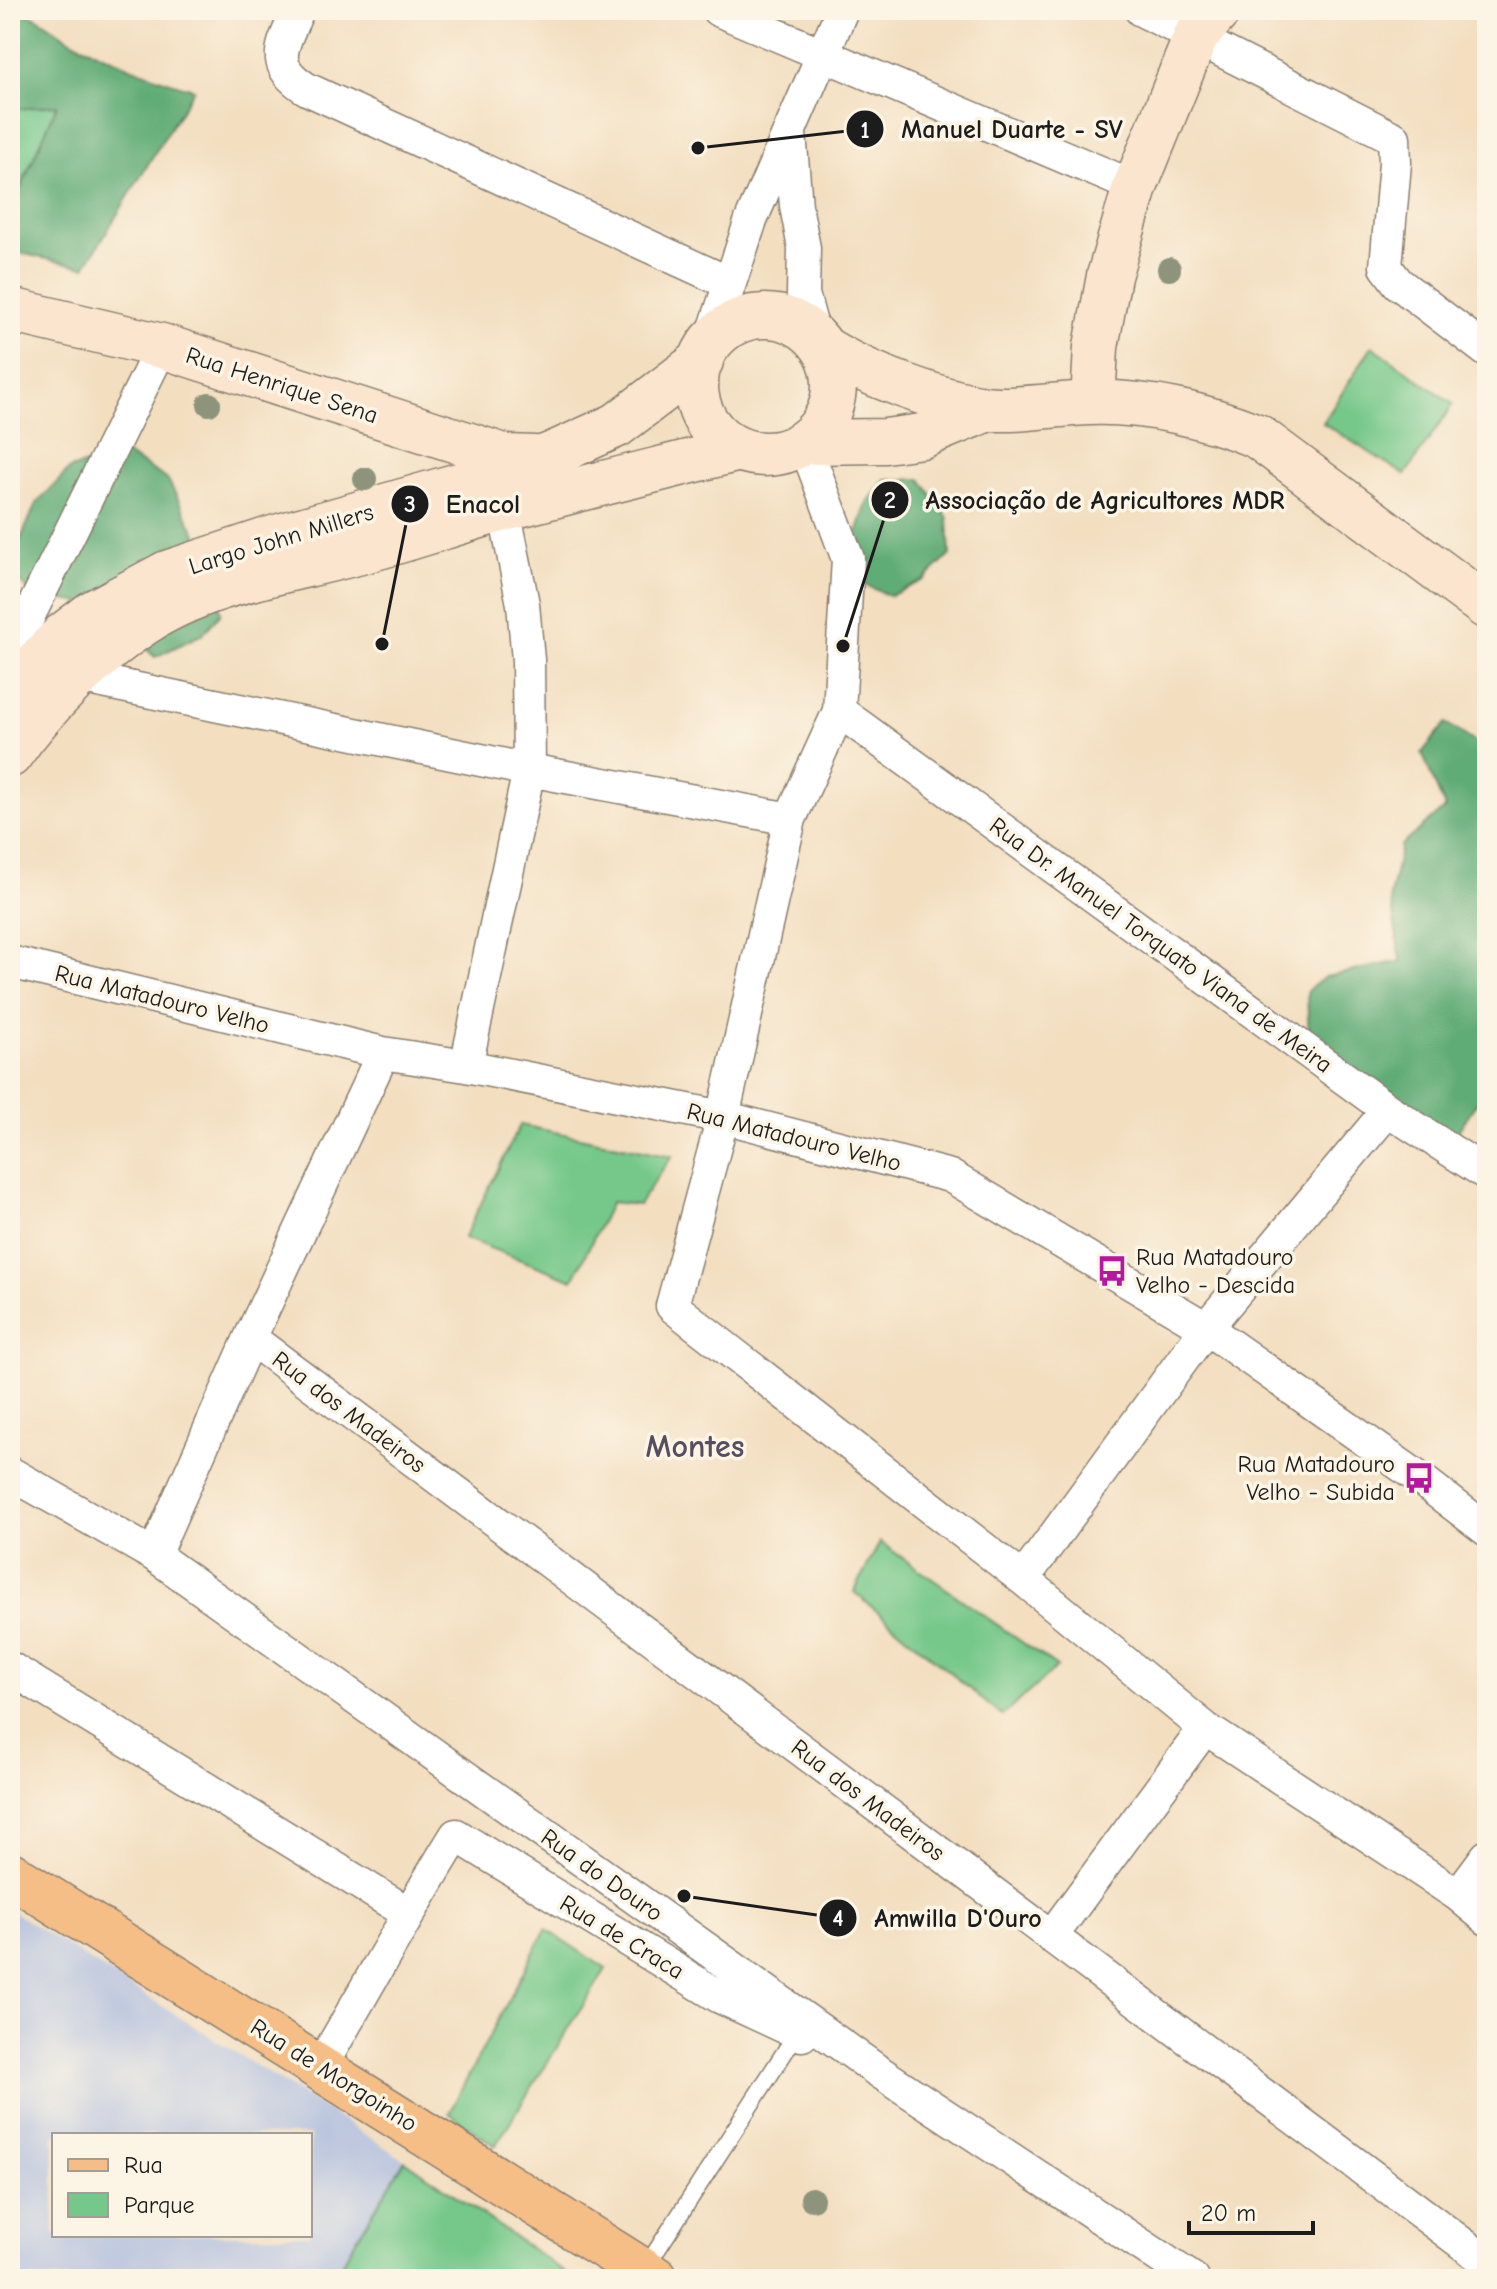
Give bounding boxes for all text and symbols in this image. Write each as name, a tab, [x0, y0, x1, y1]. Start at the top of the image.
callout: Manuel Duarte - SV	[845, 104, 1138, 154]
text: Manuel Duarte - SV	[901, 115, 1123, 145]
text: 1	[860, 116, 870, 144]
street label: Rua Henrique Sena	[182, 341, 382, 429]
callout: Associação de Agricultores MDR	[870, 475, 1301, 525]
callout: Enacol	[390, 479, 536, 529]
text: 2	[884, 486, 896, 514]
text: Associação de Agricultores MDR	[925, 486, 1285, 516]
text: 3	[404, 490, 416, 518]
text: Enacol	[446, 490, 520, 520]
street label: Largo John Millers	[185, 498, 377, 580]
street label: Rua Dr. Manuel Torquato Viana de Meira	[984, 811, 1338, 1079]
street label: Rua Matadouro Velho	[52, 959, 272, 1039]
street label: Rua Matadouro Velho	[684, 1097, 904, 1177]
place label: Rua Matadouro Velho - Descida	[1136, 1243, 1295, 1299]
bus stop icon: Rua Matadouro Velho - Descida	[1095, 1254, 1129, 1288]
street label: Rua dos Madeiros	[267, 1345, 431, 1479]
district label: Montes	[646, 1428, 744, 1465]
place label: Rua Matadouro Velho - Subida	[1237, 1450, 1395, 1506]
bus stop icon: Rua Matadouro Velho - Subida	[1402, 1461, 1436, 1495]
street label: Rua dos Madeiros	[786, 1733, 950, 1867]
street label: Rua do Douro	[536, 1823, 668, 1927]
street label: Rua de Craca	[555, 1889, 689, 1985]
callout: Amwilla D'Ouro	[818, 1893, 1058, 1943]
text: 4	[832, 1904, 844, 1932]
text: Amwilla D'Ouro	[874, 1904, 1042, 1934]
street label: Rua de Morgoinho	[246, 2013, 422, 2137]
legend	[52, 2133, 312, 2237]
text: Rua	[124, 2151, 163, 2179]
scale bar	[1189, 2185, 1313, 2235]
text: Parque	[124, 2191, 195, 2219]
text: 20 m	[1201, 2199, 1256, 2227]

